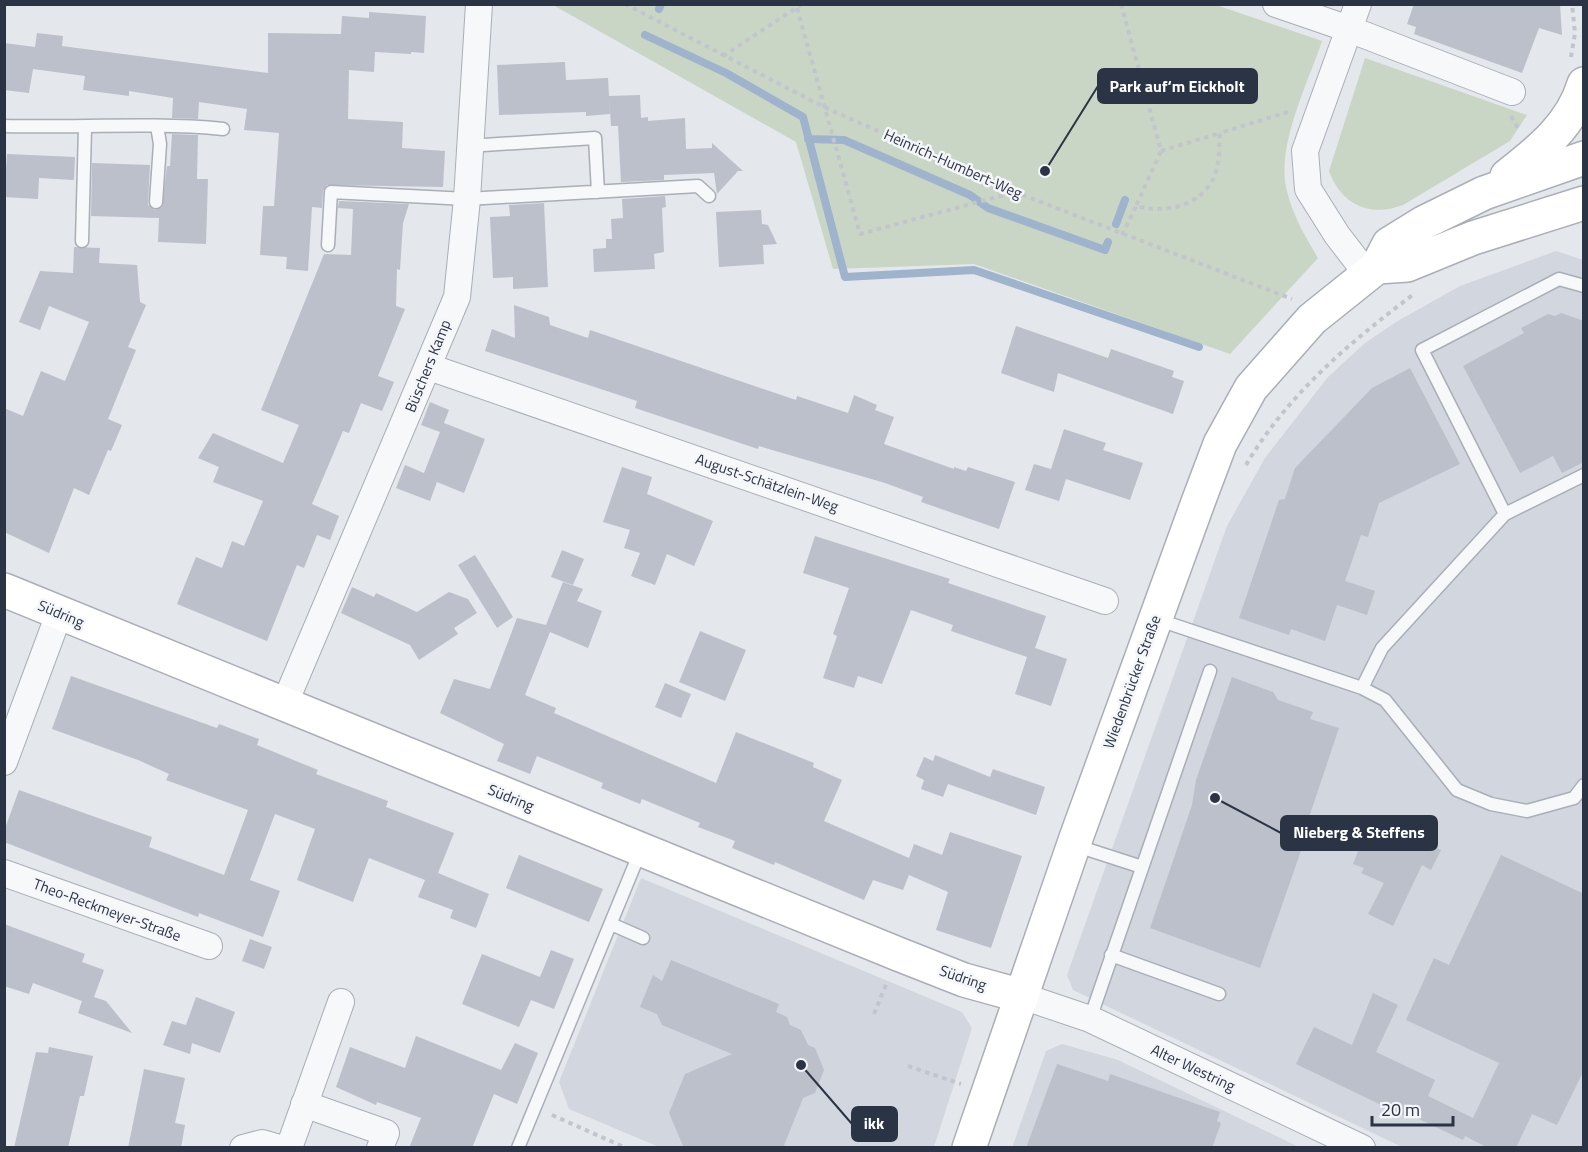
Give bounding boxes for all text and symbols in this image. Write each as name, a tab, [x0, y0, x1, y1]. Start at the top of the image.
callout: Park auf‘m Eickholt	[1098, 69, 1257, 103]
text: Park auf‘m Eickholt	[1110, 74, 1245, 98]
street label: Heinrich-Humbert-Weg	[880, 123, 1026, 205]
street label: Büschers Kamp	[398, 316, 457, 416]
street label: August-Schätzlein-Weg	[693, 447, 842, 518]
street label: Südring	[34, 594, 88, 634]
street label: Wiedenbrücker Straße	[1097, 612, 1166, 752]
street label: Südring	[484, 778, 538, 817]
callout: Nieberg & Steffens	[1281, 816, 1437, 850]
text: Nieberg & Steffens	[1293, 820, 1425, 844]
street label: Theo-Reckmeyer-Straße	[30, 872, 184, 947]
street label: Südring	[937, 959, 990, 996]
street label: Alter Westring	[1147, 1038, 1239, 1097]
scale bar	[1372, 1089, 1453, 1127]
text: 20 m	[1381, 1096, 1420, 1123]
callout: ikk	[852, 1107, 897, 1141]
text: ikk	[864, 1111, 885, 1135]

